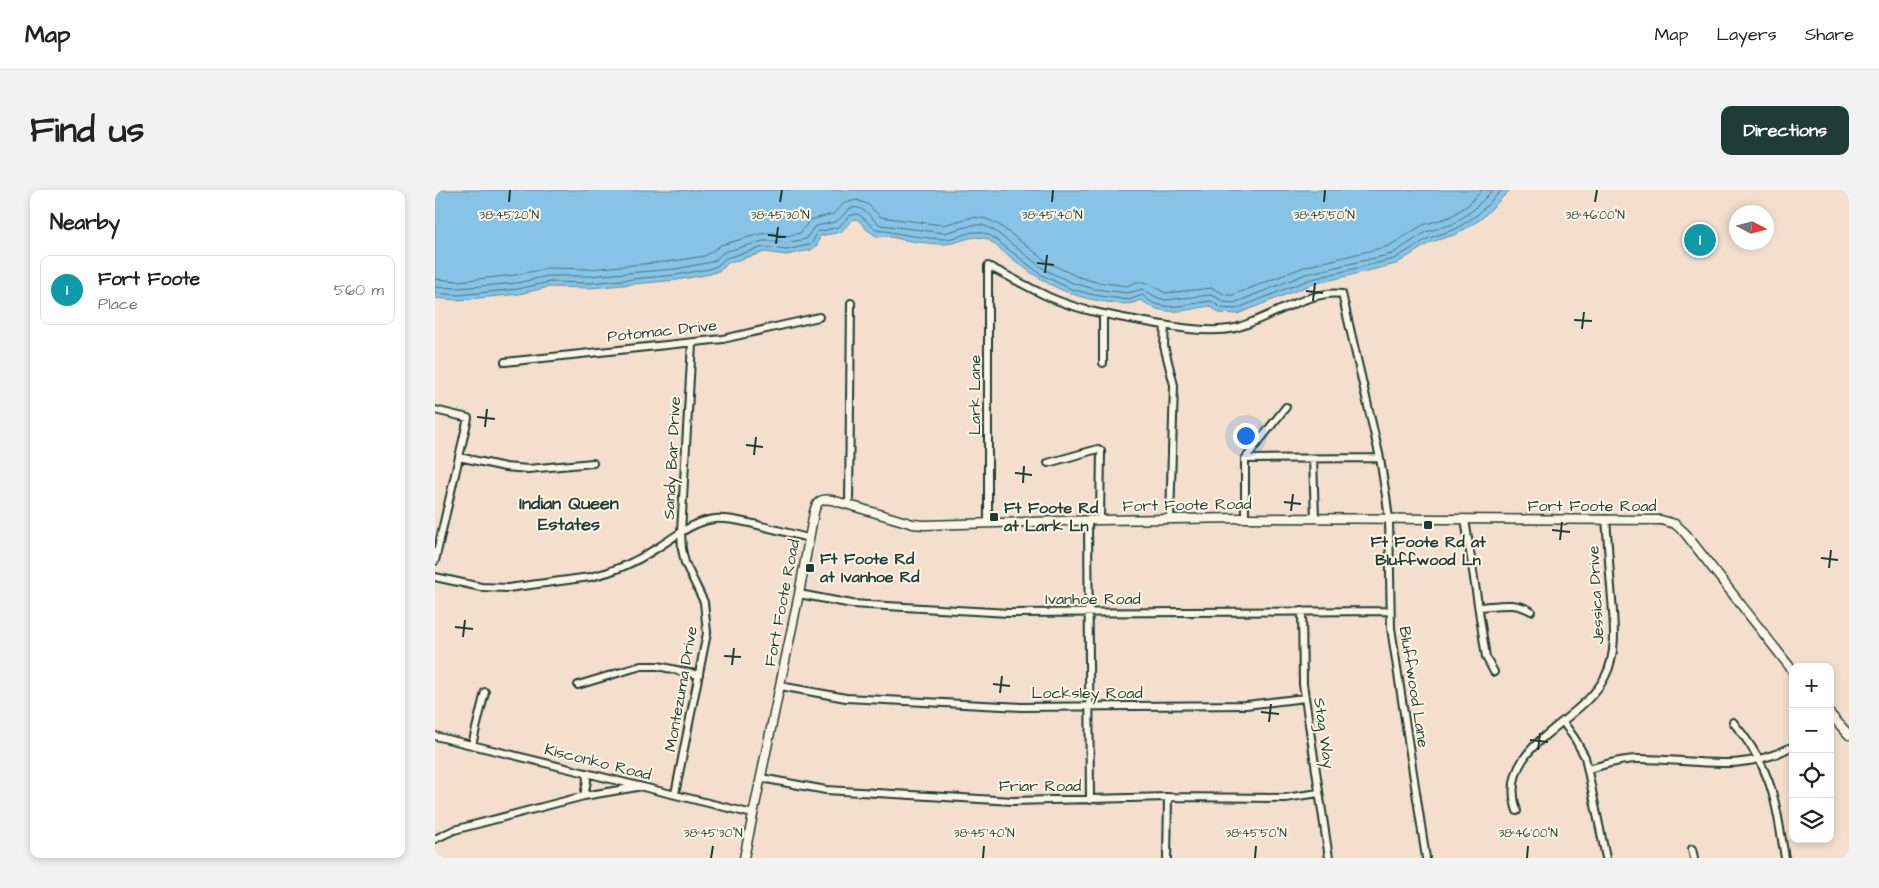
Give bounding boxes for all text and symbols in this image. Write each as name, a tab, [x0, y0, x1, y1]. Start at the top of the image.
text: Map	[25, 18, 70, 52]
text: Map	[1654, 22, 1688, 47]
text: Layers	[1716, 22, 1777, 47]
text: Share	[1805, 22, 1854, 47]
text: Find us	[30, 106, 144, 155]
button: Directions	[1721, 106, 1849, 155]
north arrow	[1729, 205, 1774, 250]
text: 38°45'20"N	[479, 207, 539, 224]
text: 38°45'30"N	[750, 207, 810, 224]
text: 38°45'40"N	[1021, 207, 1083, 224]
text: 38°45'50"N	[1293, 207, 1355, 224]
text: 38°46'00"N	[1565, 207, 1625, 224]
text: Nearby	[50, 208, 120, 237]
pin: 1	[1684, 221, 1716, 259]
text: Fort Foote	[98, 266, 200, 293]
text: 1	[66, 279, 68, 301]
text: 560 m	[334, 279, 384, 301]
text: Place	[98, 293, 138, 315]
street label: Potomac Drive	[606, 314, 718, 348]
street label: Lark Lane	[964, 355, 986, 435]
street label: Sandy Bar Drive	[658, 396, 687, 520]
your location	[1233, 423, 1259, 449]
district label: Indian Queen Estates	[519, 491, 619, 537]
street label: Fort Foote Road	[1122, 493, 1252, 517]
street label: Fort Foote Road	[1527, 495, 1657, 517]
place label: Ft Foote Rd at Lark Ln	[1003, 497, 1099, 537]
marker: Ft Foote Rd at Lark Ln	[988, 511, 1000, 523]
marker: Ft Foote Rd at Bluffwood Ln	[1422, 519, 1434, 531]
place label: Ft Foote Rd at Bluffwood Ln	[1370, 531, 1486, 571]
street label: Fort Foote Road	[759, 538, 805, 668]
street label: Jessica Drive	[1582, 545, 1610, 645]
place label: Ft Foote Rd at Ivanhoe Rd	[819, 548, 920, 588]
marker: Ft Foote Rd at Ivanhoe Rd	[804, 562, 816, 574]
street label: Ivanhoe Road	[1045, 588, 1141, 610]
street label: Montezuma Drive	[659, 624, 703, 753]
street label: Bluffwood Lane	[1394, 625, 1434, 750]
map controls	[1789, 663, 1834, 843]
button: +	[1789, 663, 1834, 708]
street label: Locksley Road	[1031, 682, 1143, 705]
street label: Stag Way	[1307, 696, 1340, 770]
button: −	[1789, 708, 1834, 753]
street label: Kisconko Road	[542, 738, 654, 786]
button: locate	[1789, 753, 1834, 798]
street label: Friar Road	[999, 775, 1081, 797]
button: layers	[1789, 798, 1834, 843]
text: 38°45'30"N	[683, 825, 743, 842]
text: 38°45'40"N	[953, 825, 1015, 842]
text: 38°45'50"N	[1225, 825, 1287, 842]
text: 38°46'00"N	[1498, 825, 1558, 842]

